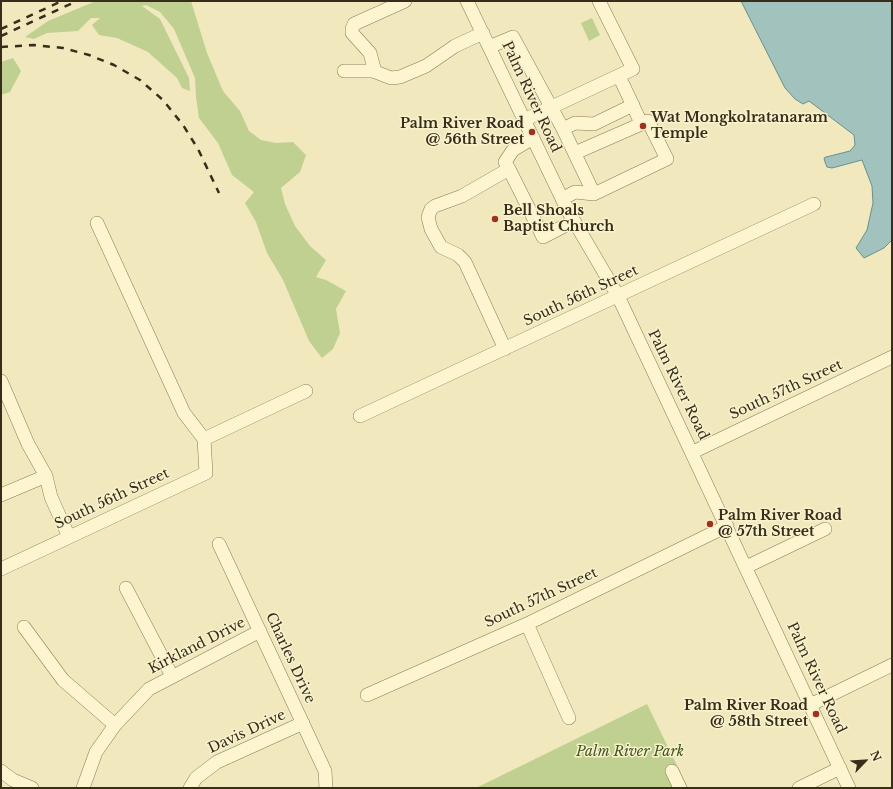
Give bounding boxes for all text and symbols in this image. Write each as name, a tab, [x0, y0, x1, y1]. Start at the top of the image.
street label: Palm River Road	[498, 39, 564, 155]
place label: Wat Mongkolratanaram Temple	[651, 110, 828, 142]
place label: Palm River Road @ 56th Street	[400, 116, 524, 148]
marker: Wat Mongkolratanaram Temple	[638, 121, 648, 131]
marker: Palm River Road @ 56th Street	[527, 127, 537, 137]
place label: Bell Shoals Baptist Church	[503, 203, 614, 236]
marker: Bell Shoals Baptist Church	[490, 214, 500, 224]
street label: South 56th Street	[521, 262, 641, 330]
street label: Palm River Road	[644, 327, 712, 443]
street label: South 57th Street	[727, 356, 845, 424]
street label: South 56th Street	[52, 465, 172, 533]
place label: Palm River Road @ 57th Street	[718, 508, 842, 540]
marker: Palm River Road @ 57th Street	[705, 519, 715, 529]
street label: South 57th Street	[482, 564, 600, 632]
street label: Charles Drive	[262, 610, 318, 706]
street label: Kirkland Drive	[146, 614, 248, 678]
street label: Palm River Road	[783, 620, 849, 736]
place label: Palm River Road @ 58th Street	[684, 698, 808, 730]
street label: Davis Drive	[206, 707, 288, 757]
marker: Palm River Road @ 58th Street	[811, 709, 821, 719]
north arrow	[845, 741, 885, 781]
park label: Palm River Park	[576, 744, 684, 760]
text: N	[867, 748, 884, 764]

